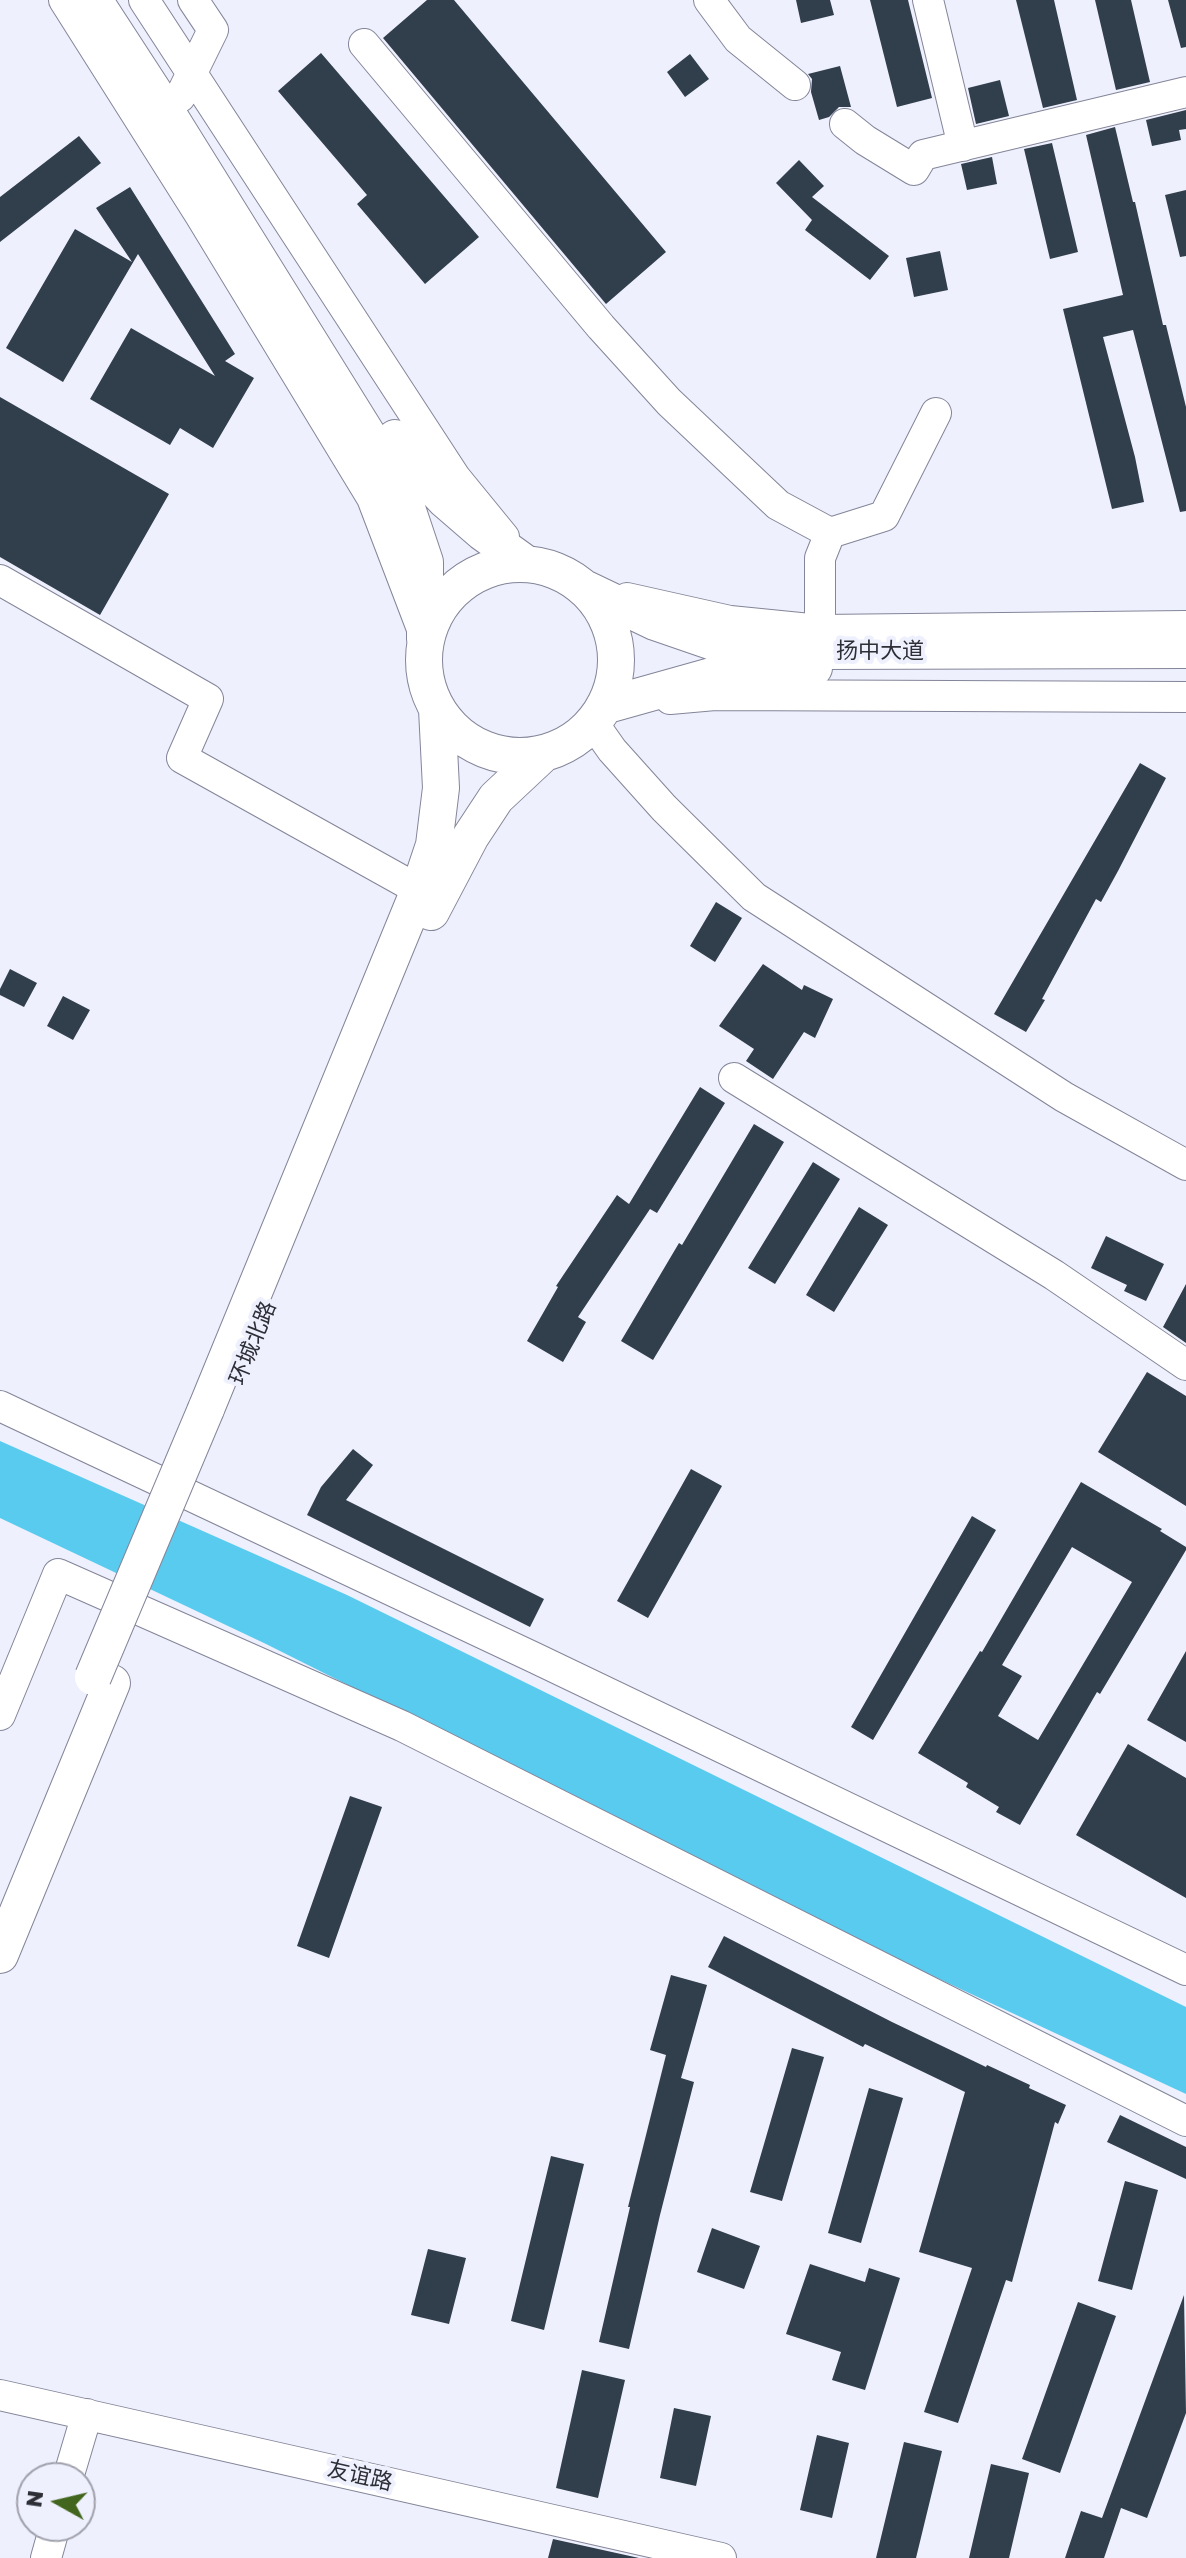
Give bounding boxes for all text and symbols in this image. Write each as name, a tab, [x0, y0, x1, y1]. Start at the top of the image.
street label: 扬中大道	[836, 638, 924, 664]
street label: 环城北路	[224, 1297, 282, 1389]
street label: 友谊路	[325, 2456, 395, 2496]
north arrow	[16, 2462, 96, 2542]
text: N	[19, 2489, 48, 2509]

